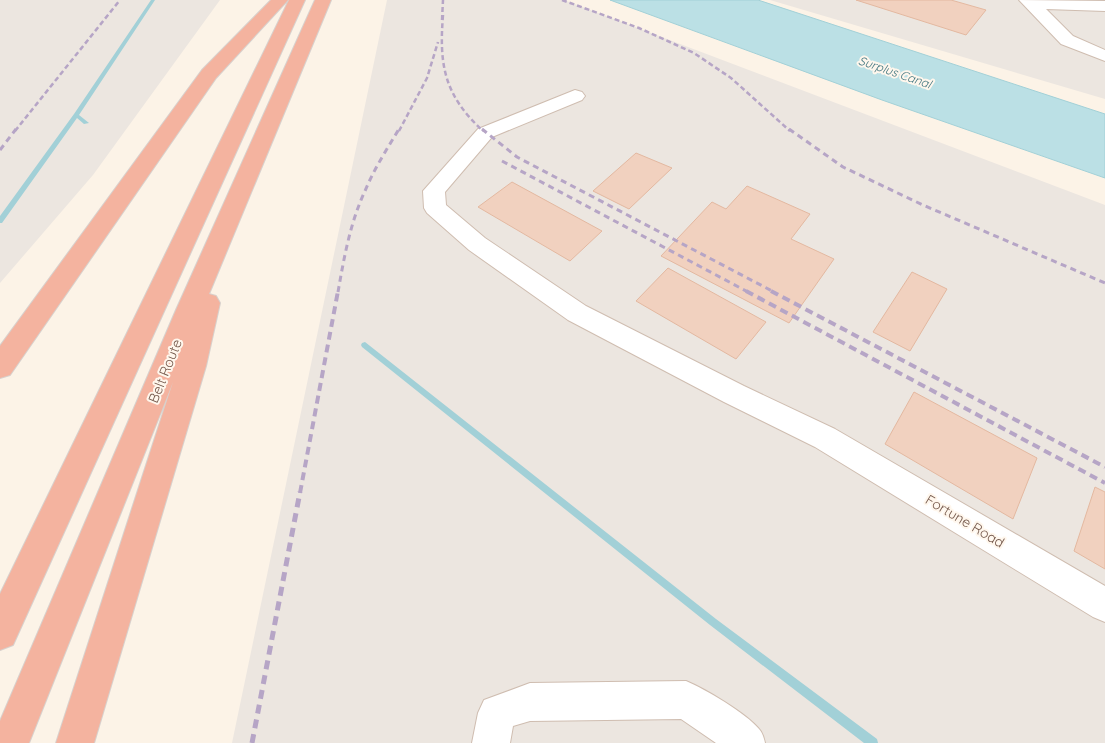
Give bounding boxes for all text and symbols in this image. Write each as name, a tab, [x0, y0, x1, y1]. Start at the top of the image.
water label: Surplus Canal	[857, 53, 935, 92]
street label: Belt Route	[144, 336, 186, 405]
street label: Fortune Road	[922, 490, 1008, 552]

